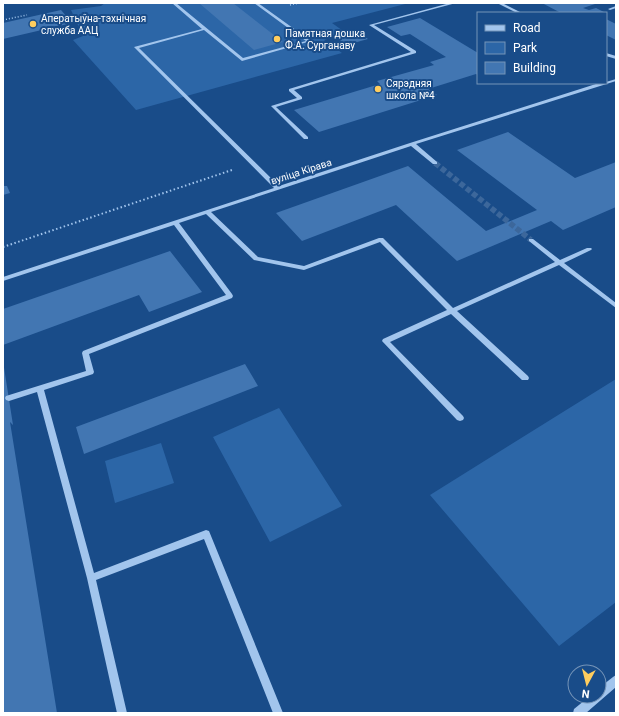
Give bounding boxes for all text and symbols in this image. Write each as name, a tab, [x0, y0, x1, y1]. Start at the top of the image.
legend	[477, 12, 607, 84]
place label: Аператыўна-тэхнічная служба ААЦ	[41, 13, 146, 36]
marker: Аператыўна-тэхнічная служба ААЦ	[28, 19, 38, 29]
text: Road	[513, 21, 541, 35]
place label: Памятная дошка Ф.А. Сурганаву	[285, 28, 365, 51]
marker: Памятная дошка Ф.А. Сурганаву	[272, 34, 282, 44]
text: Park	[513, 41, 538, 55]
text: Building	[513, 61, 556, 75]
place label: Сярэдняя школа №4	[386, 78, 435, 101]
marker: Сярэдняя школа №4	[373, 84, 383, 94]
street label: вуліца Кірава	[269, 156, 333, 186]
north arrow	[567, 664, 607, 704]
text: N	[581, 686, 590, 700]

